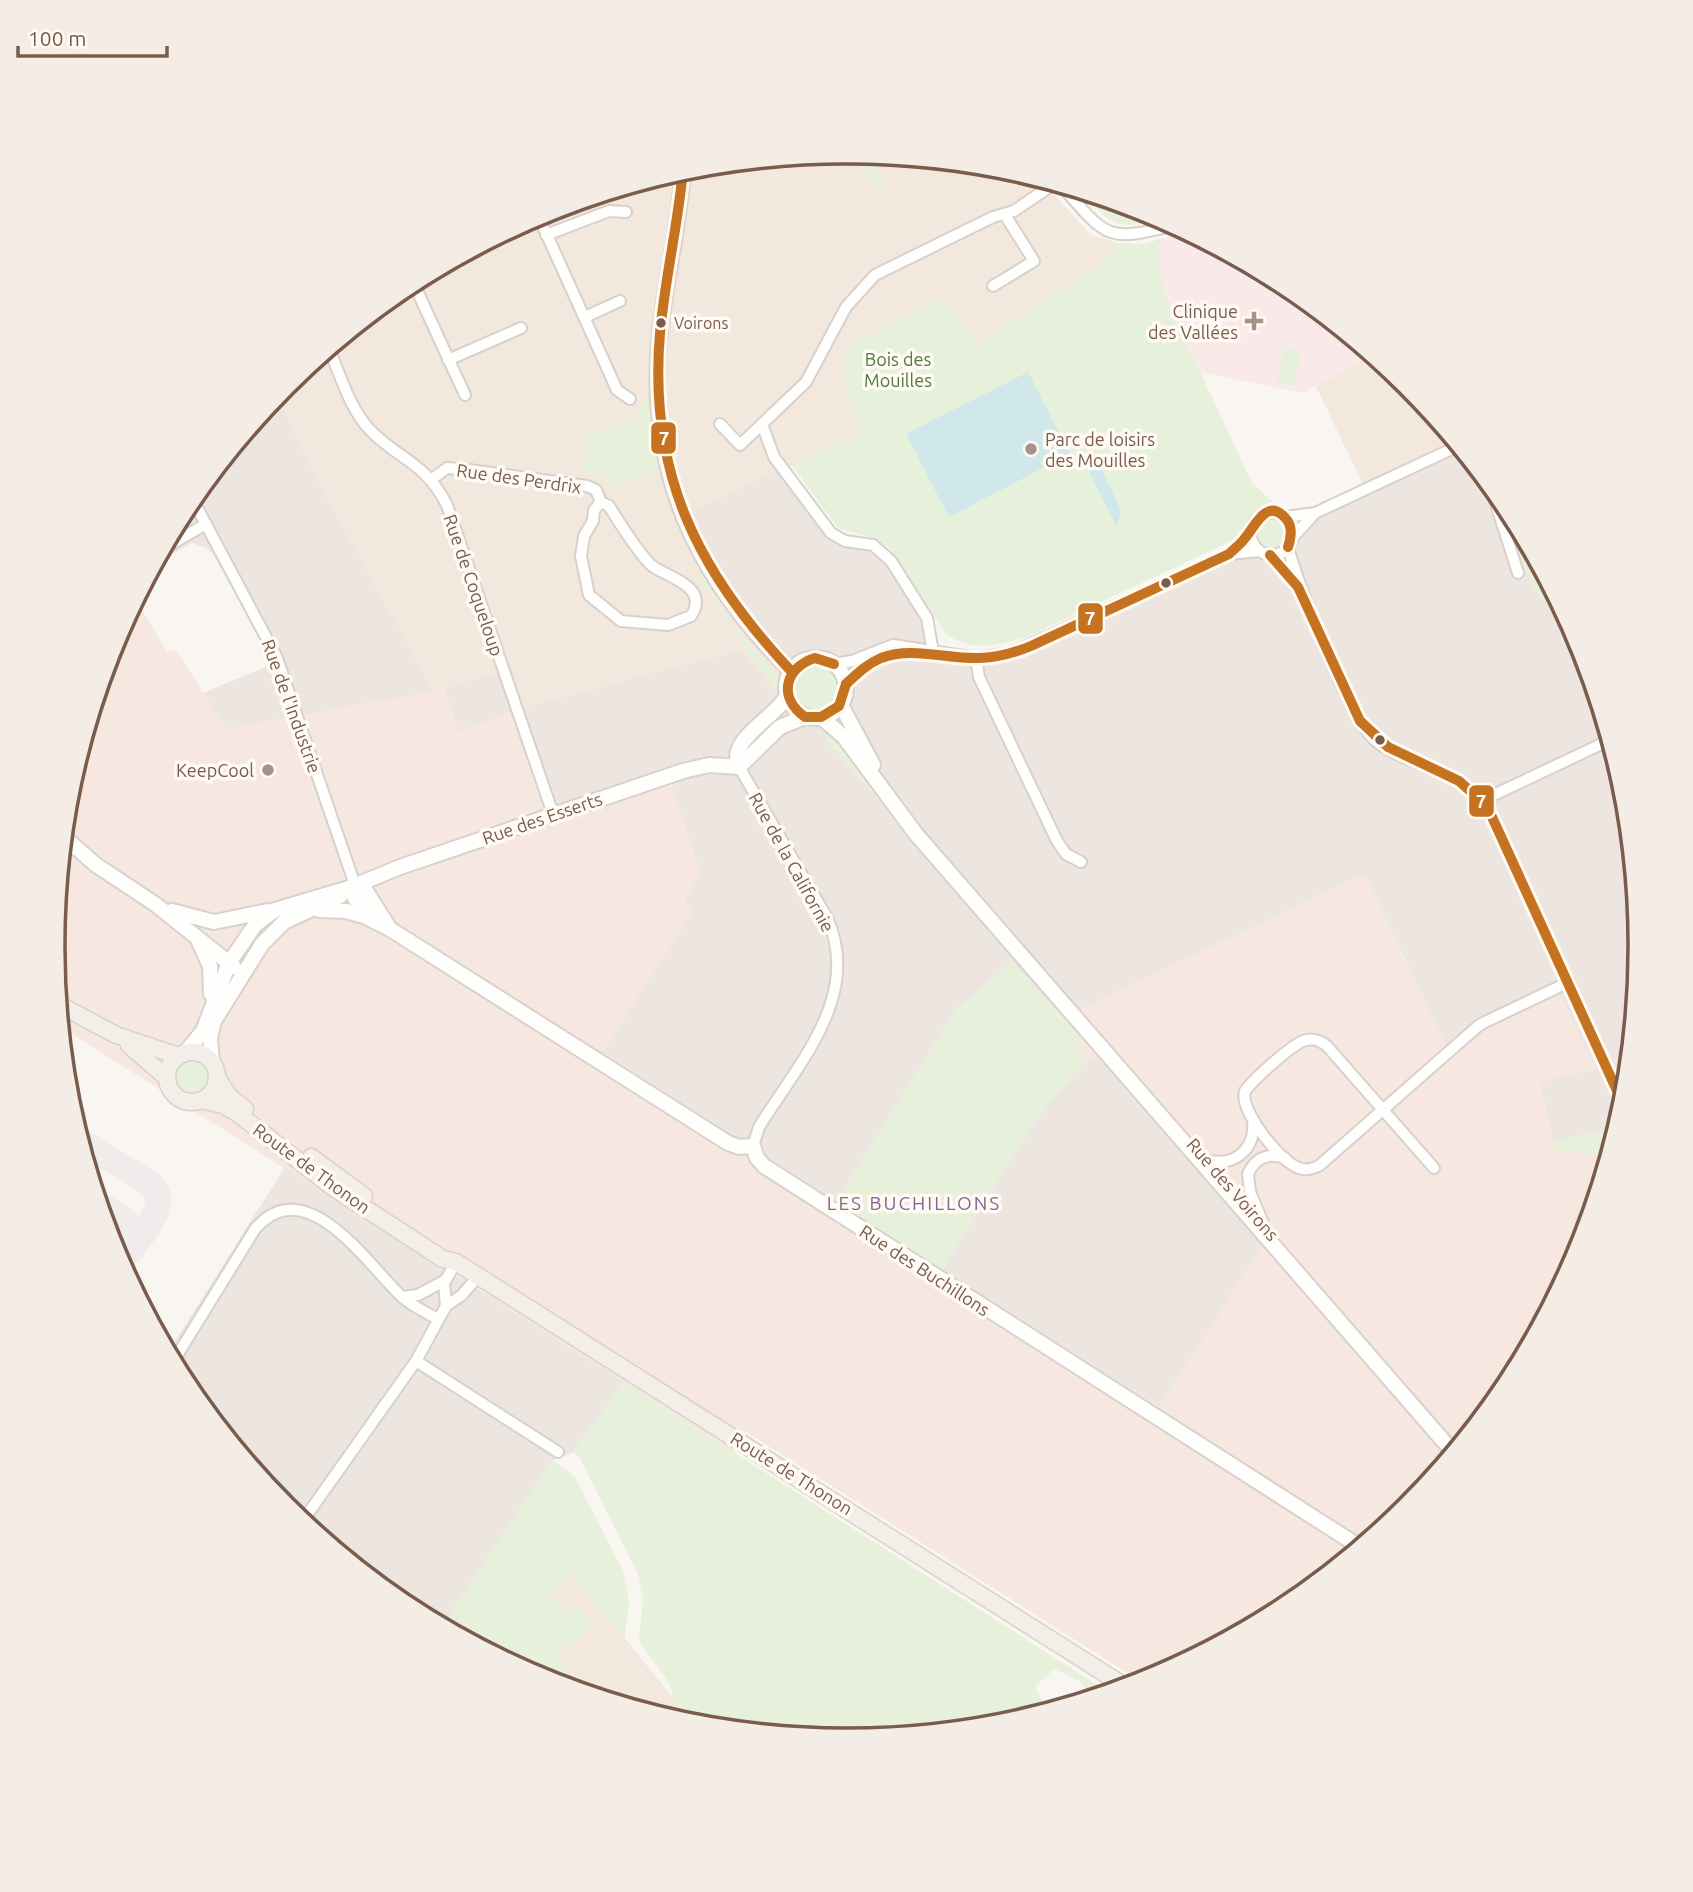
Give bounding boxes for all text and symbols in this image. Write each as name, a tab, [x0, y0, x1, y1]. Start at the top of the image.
scale bar	[18, 14, 166, 58]
text: 100 m	[28, 26, 86, 50]
place label: Clinique des Vallées	[1148, 301, 1238, 342]
marker: Clinique des Vallées	[1244, 311, 1264, 331]
place label: Voirons	[674, 314, 728, 332]
marker: Voirons	[654, 316, 668, 330]
park label: Bois des Mouilles	[864, 349, 932, 390]
line badge: 7	[650, 421, 677, 455]
text: 7	[659, 427, 669, 449]
place label: Parc de loisirs des Mouilles	[1045, 429, 1155, 470]
marker: Parc de loisirs des Mouilles	[1023, 441, 1039, 457]
street label: Rue des Perdrix	[455, 459, 583, 497]
street label: Rue de Coqueloup	[440, 512, 508, 658]
unlabelled marker	[1159, 576, 1173, 590]
line badge: 7	[1077, 602, 1104, 635]
text: 7	[1085, 607, 1095, 629]
street label: Rue de l'Industrie	[259, 636, 325, 776]
unlabelled marker	[1373, 733, 1387, 747]
place label: KeepCool	[176, 760, 254, 780]
marker: KeepCool	[260, 762, 276, 778]
line badge: 7	[1468, 784, 1495, 818]
street label: Rue des Esserts	[479, 788, 605, 848]
street label: Rue de la Californie	[745, 789, 839, 935]
text: 7	[1476, 790, 1486, 812]
street label: Route de Thonon	[250, 1119, 374, 1217]
street label: Rue des Voirons	[1183, 1134, 1283, 1244]
district label: LES BUCHILLONS	[827, 1192, 1001, 1214]
street label: Rue des Buchillons	[856, 1221, 994, 1320]
street label: Route de Thonon	[728, 1428, 856, 1518]

